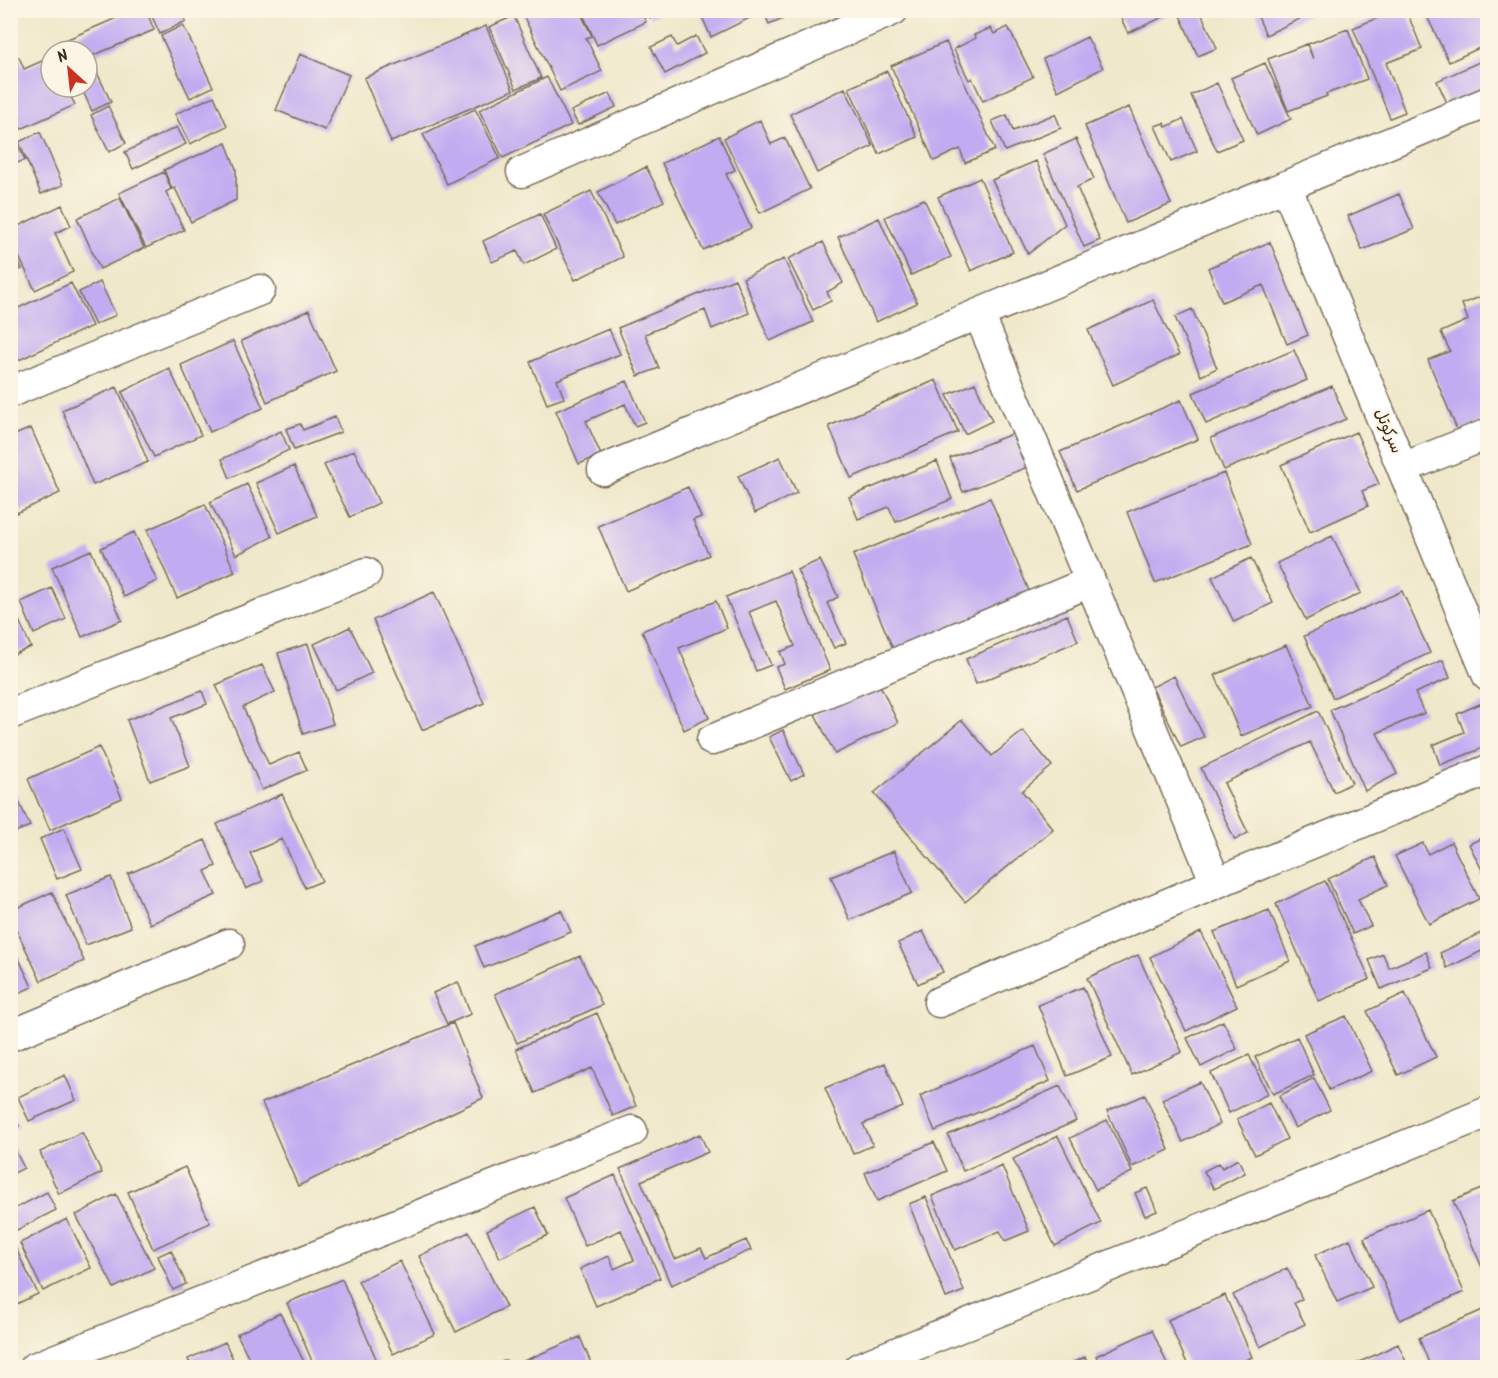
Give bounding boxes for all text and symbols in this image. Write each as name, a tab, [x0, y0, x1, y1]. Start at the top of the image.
north arrow	[39, 39, 99, 99]
text: N	[53, 44, 73, 70]
street label: سرکوتل	[1367, 405, 1409, 457]

